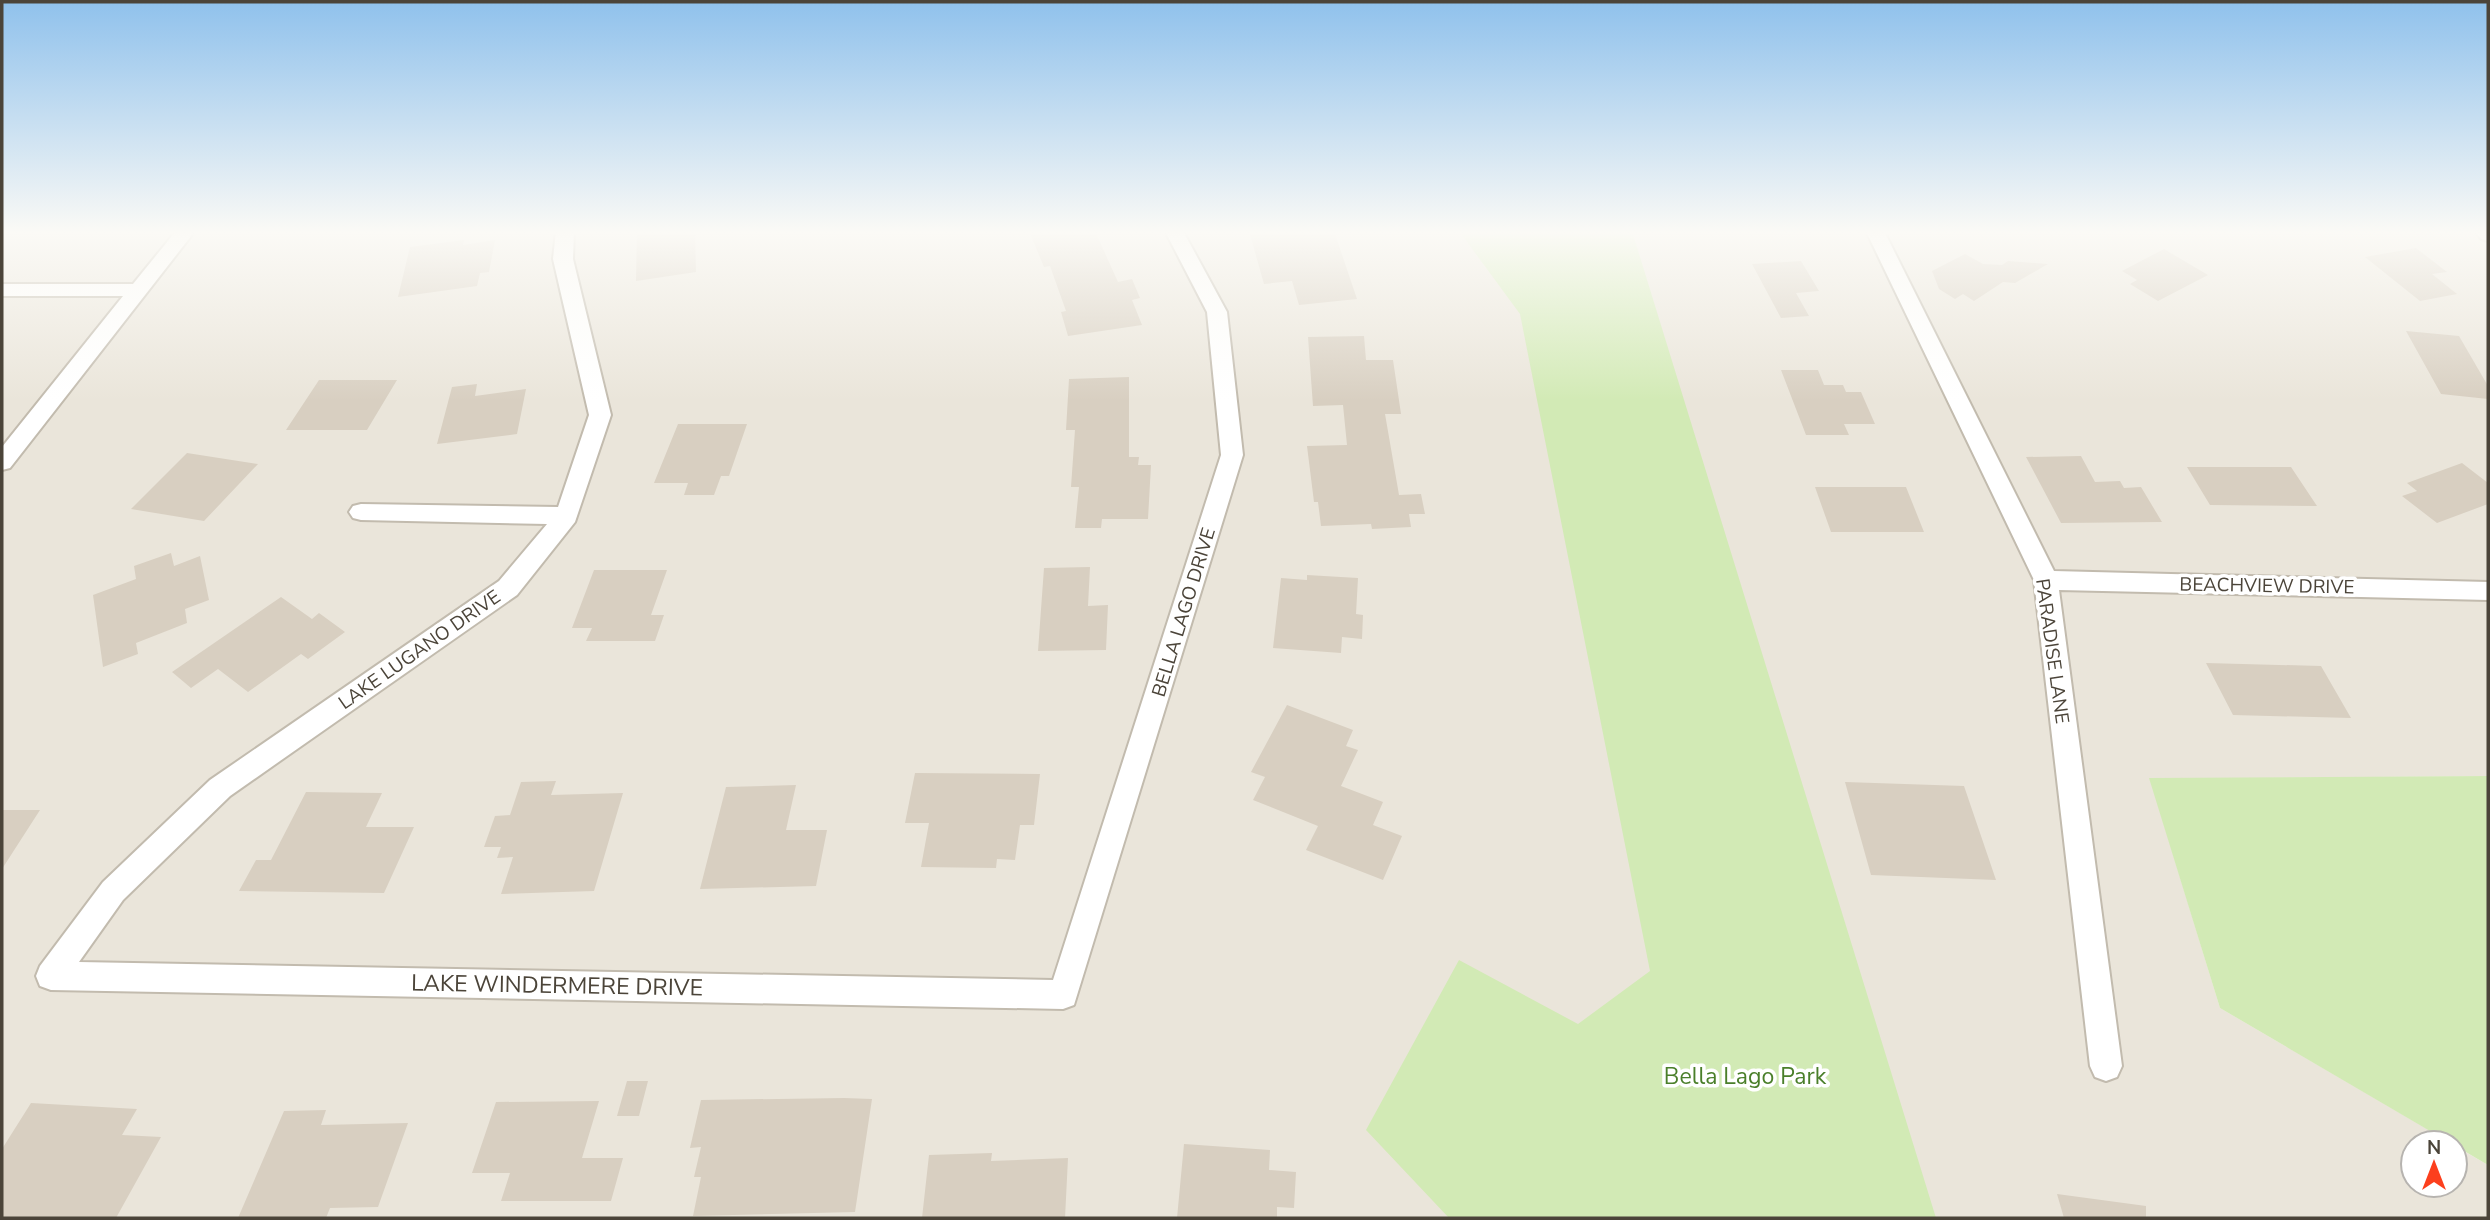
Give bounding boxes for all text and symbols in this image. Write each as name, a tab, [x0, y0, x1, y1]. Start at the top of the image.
street label: BELLA LAGO DRIVE	[1146, 525, 1222, 700]
street label: BEACHVIEW DRIVE	[2179, 571, 2355, 601]
street label: PARADISE LANE	[2029, 577, 2075, 725]
street label: LAKE LUGANO DRIVE	[333, 584, 506, 716]
street label: LAKE WINDERMERE DRIVE	[411, 967, 703, 1004]
park label: Bella Lago Park	[1664, 1061, 1827, 1092]
north arrow	[2399, 1129, 2469, 1199]
text: N	[2427, 1135, 2441, 1161]

